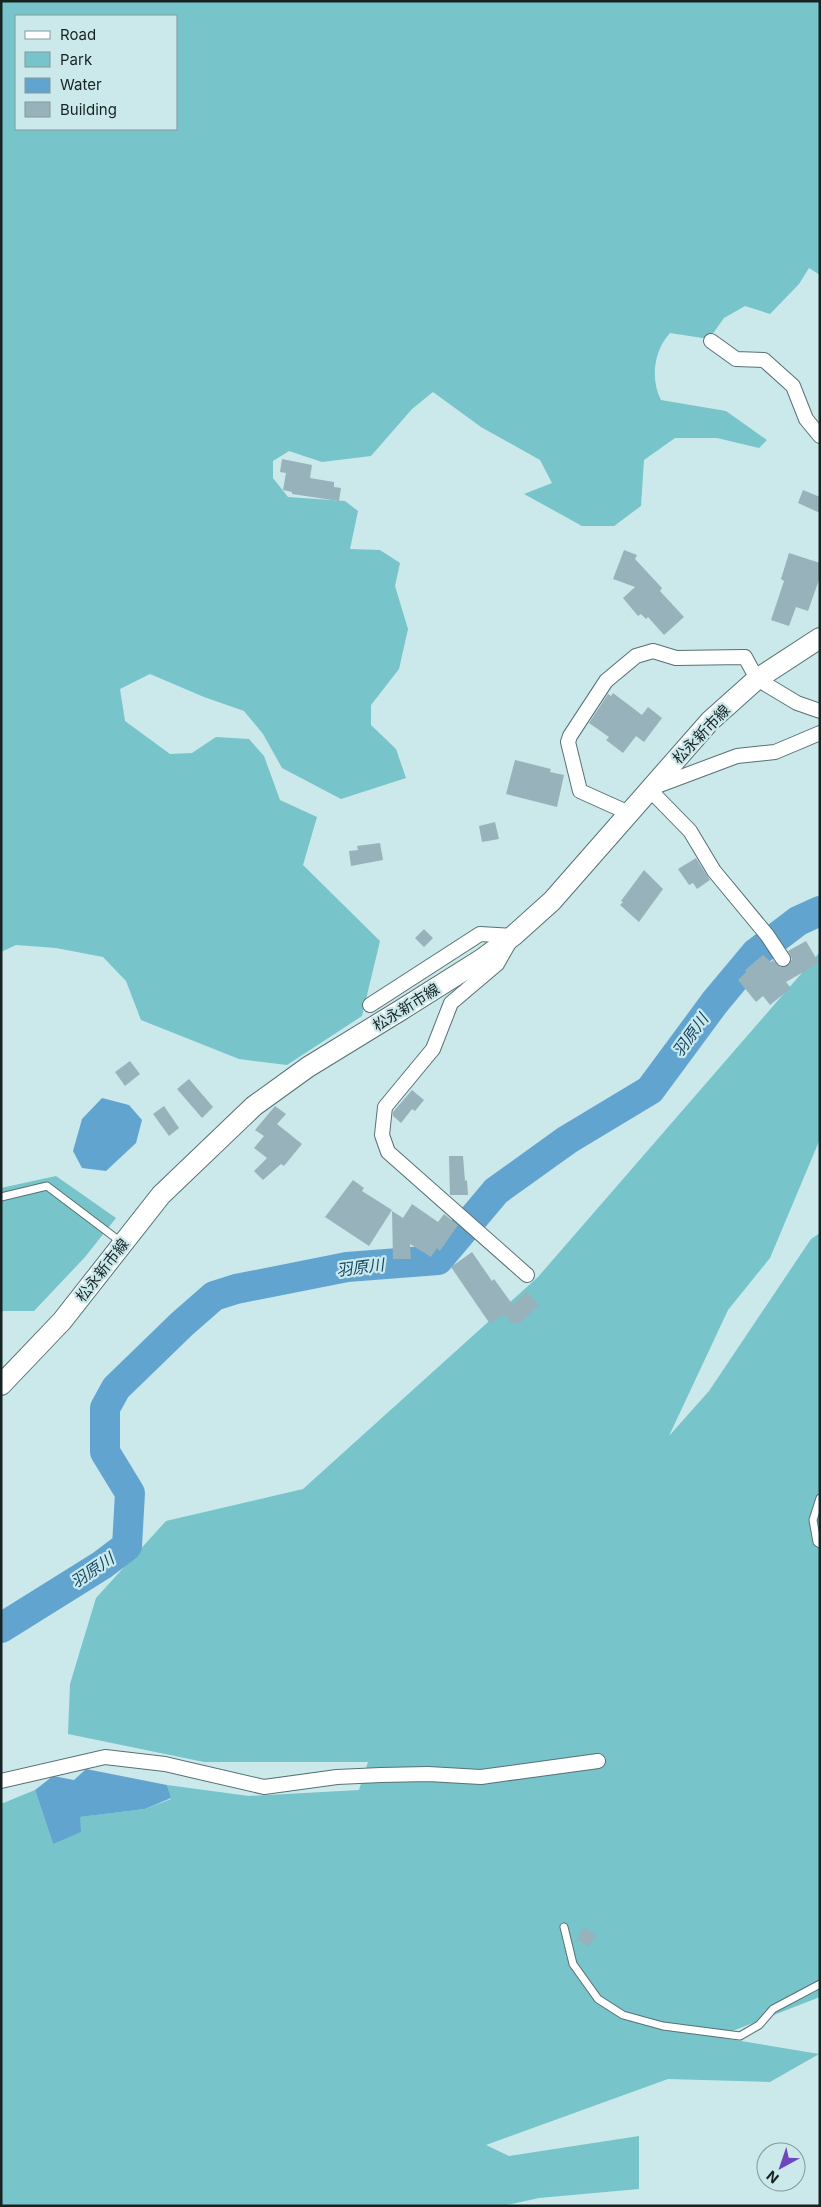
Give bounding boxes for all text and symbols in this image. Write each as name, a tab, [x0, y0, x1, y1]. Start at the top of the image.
legend	[15, 15, 178, 130]
text: Road	[60, 25, 96, 44]
text: Park	[60, 50, 93, 69]
text: Water	[60, 75, 102, 94]
text: Building	[60, 100, 117, 119]
street label: 松永新市線	[668, 700, 734, 768]
street label: 松永新市線	[369, 979, 443, 1035]
water label: 羽原川	[668, 1008, 713, 1060]
street label: 松永新市線	[71, 1235, 133, 1305]
water label: 羽原川	[335, 1254, 387, 1280]
water label: 羽原川	[67, 1547, 119, 1592]
north arrow	[756, 2142, 806, 2192]
text: N	[763, 2167, 782, 2187]

